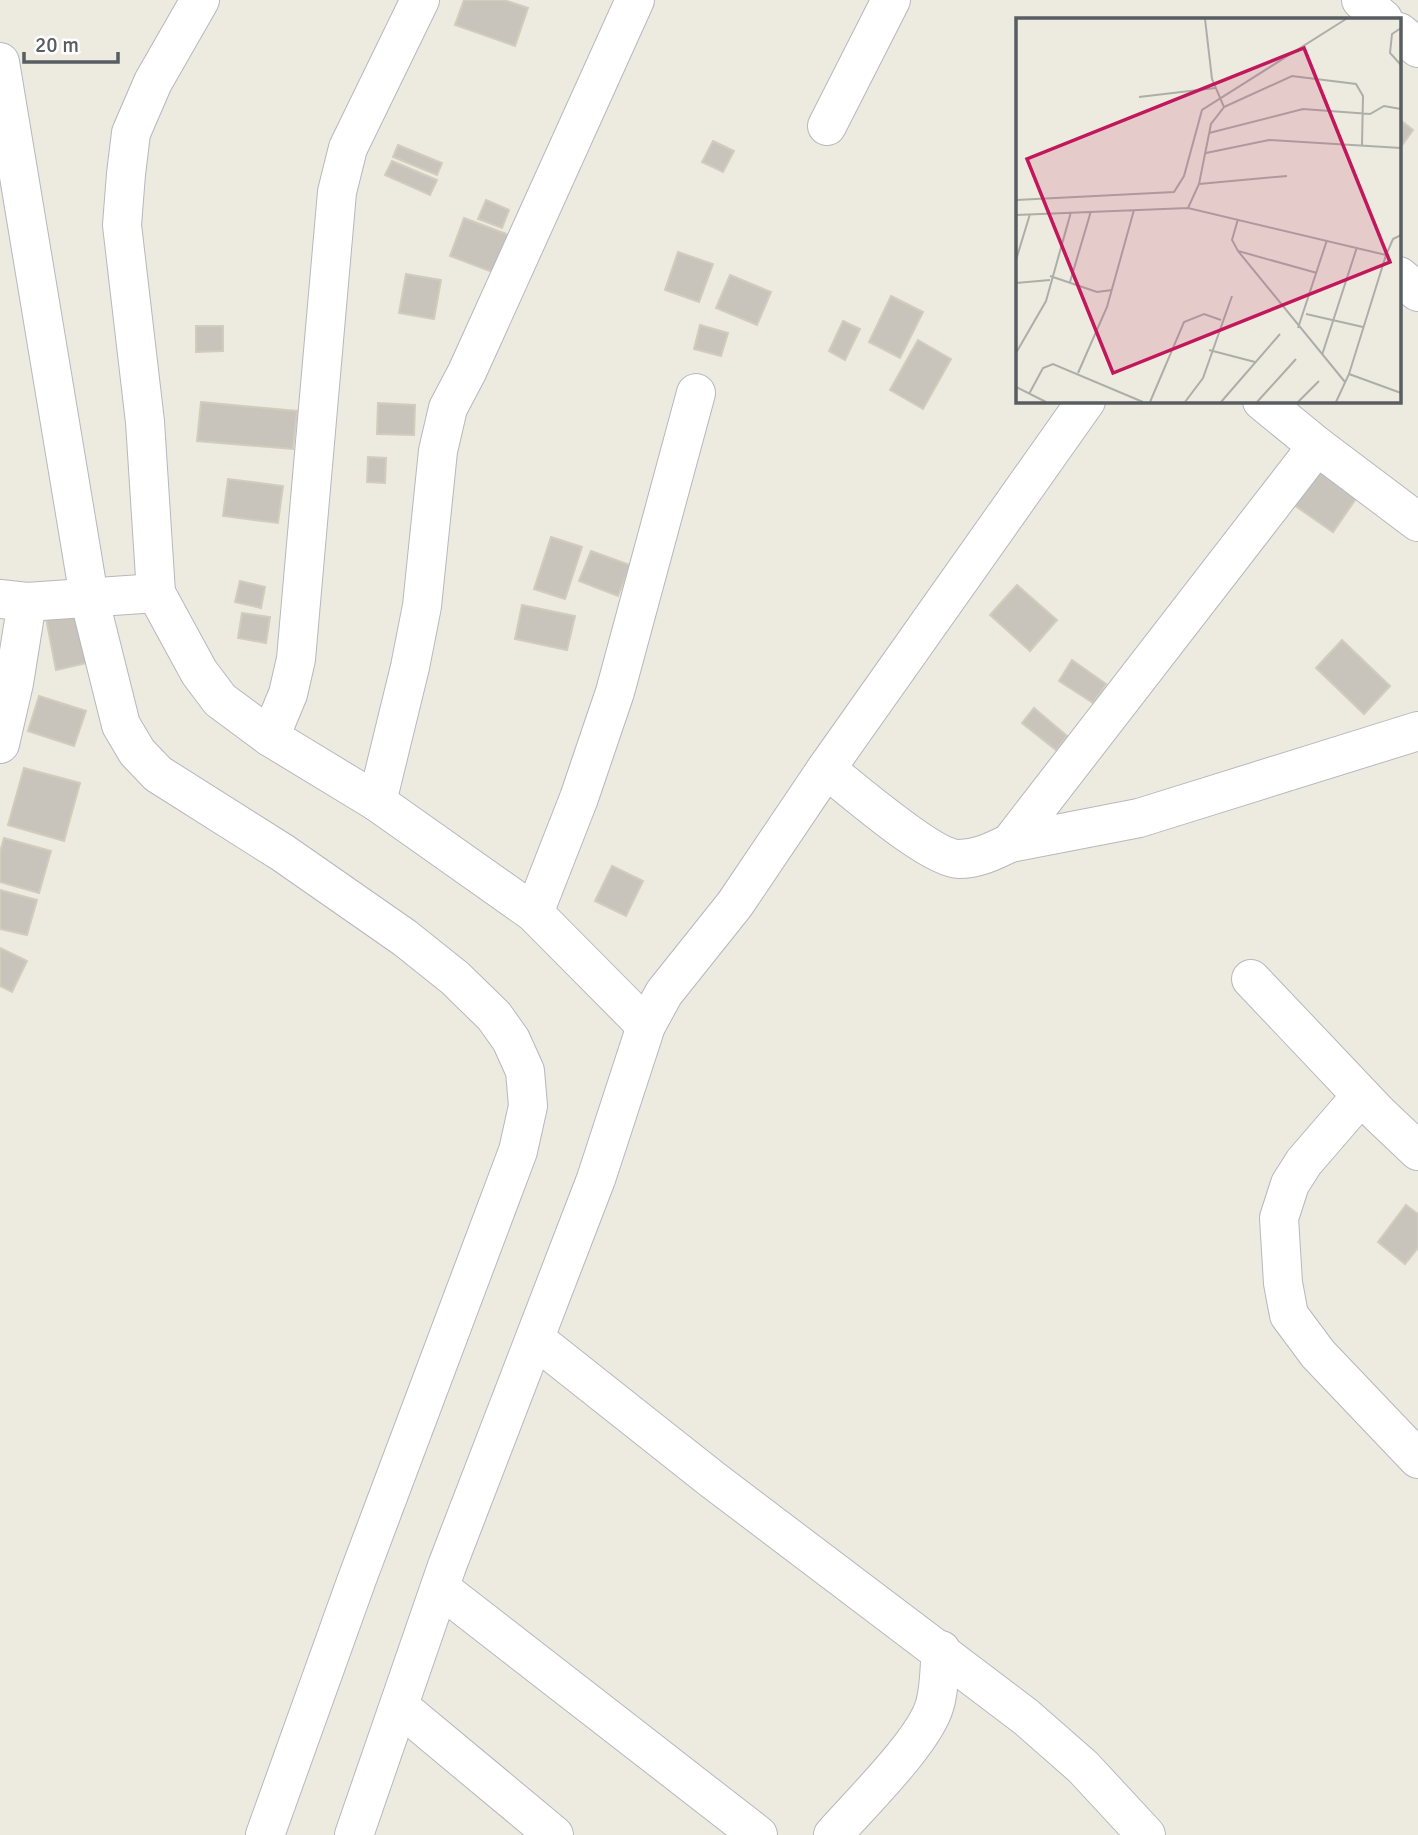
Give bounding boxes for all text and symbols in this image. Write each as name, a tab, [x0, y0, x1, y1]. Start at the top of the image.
inset map	[1016, 18, 1400, 402]
scale bar	[24, 21, 119, 65]
text: 20 m	[35, 32, 79, 58]

